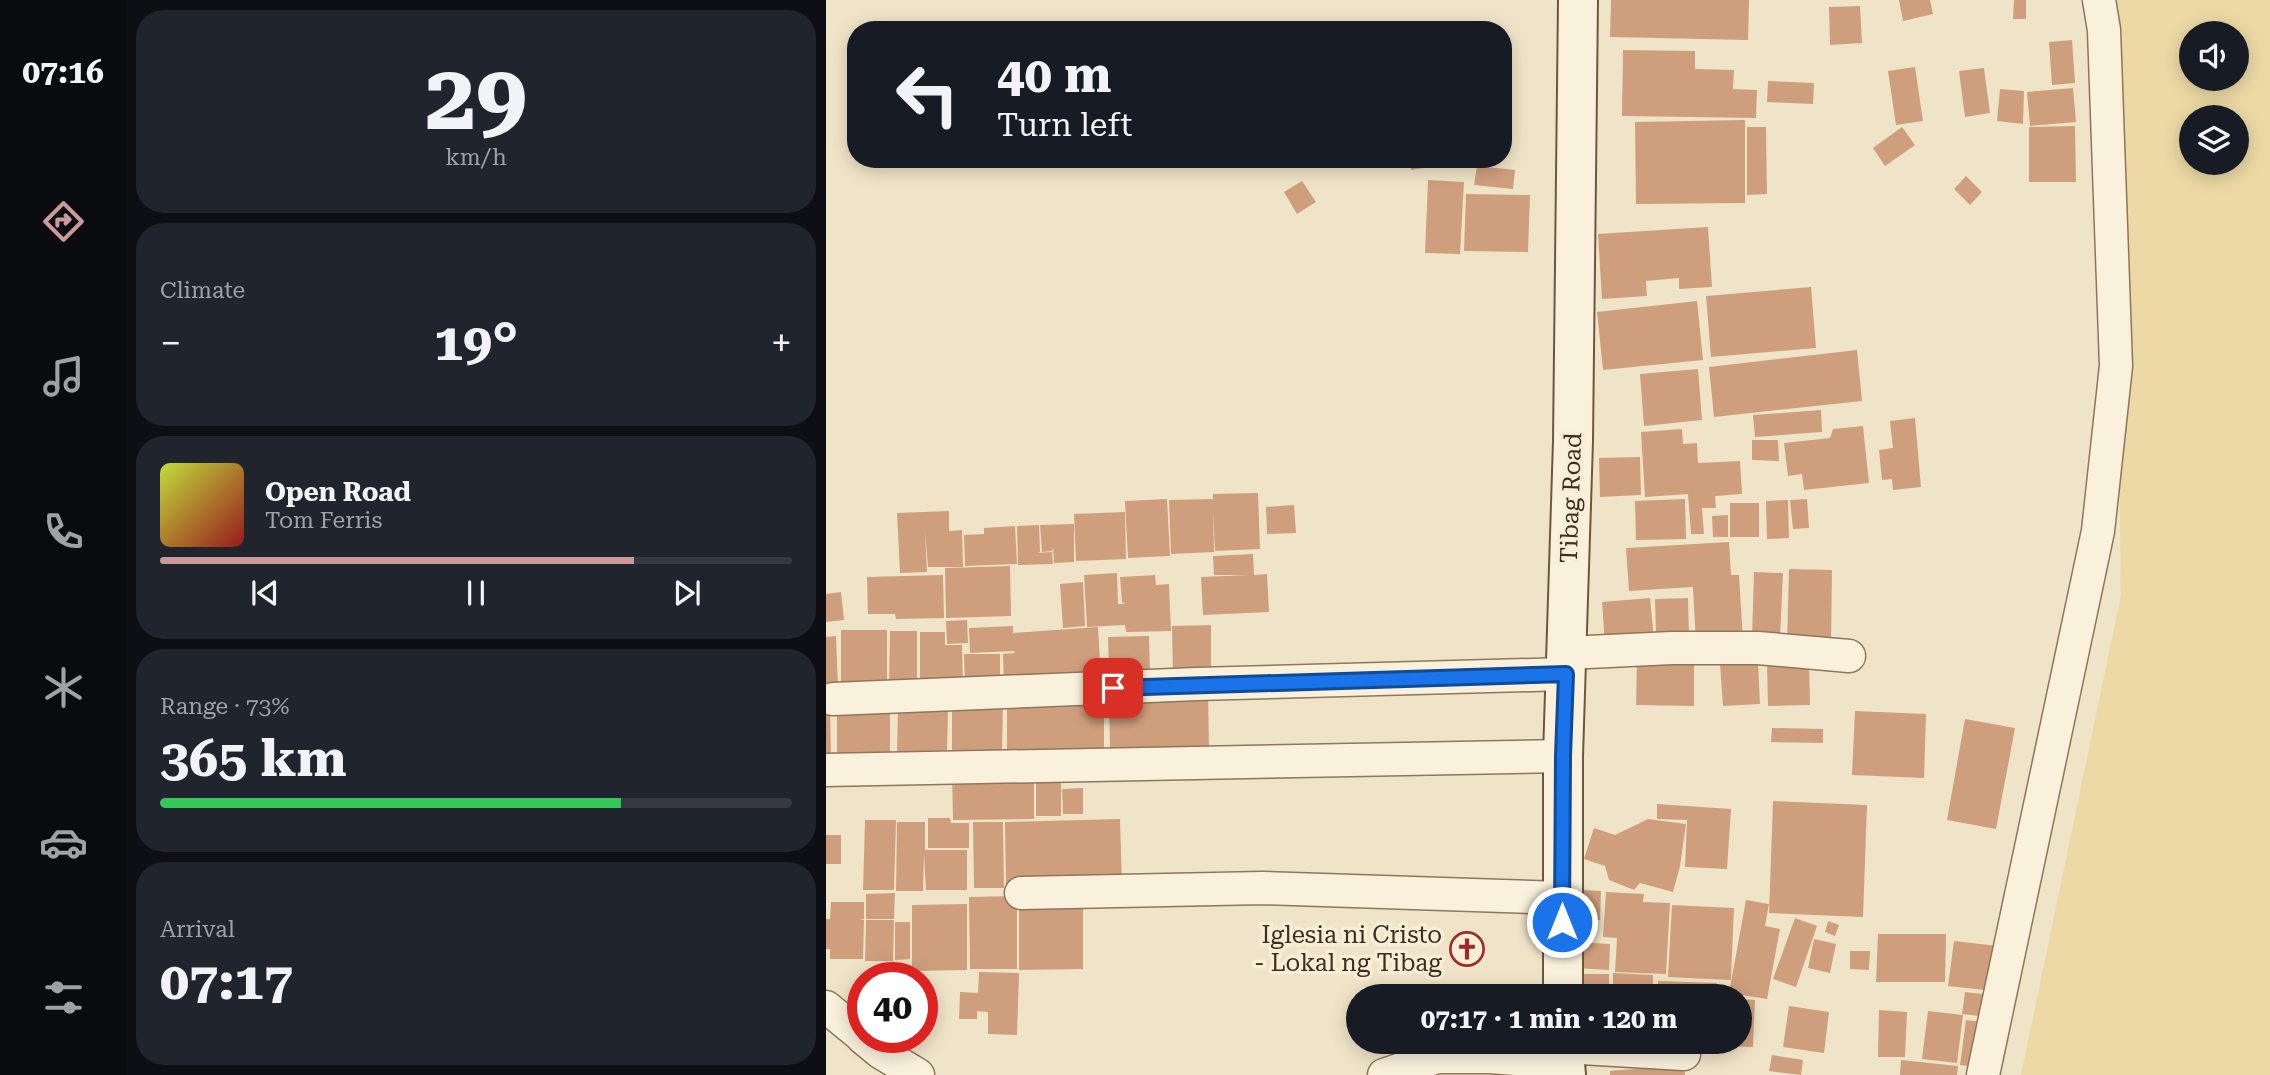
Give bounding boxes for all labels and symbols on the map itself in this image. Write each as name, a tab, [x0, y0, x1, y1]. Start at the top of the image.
street label: Tibag Road	[1555, 432, 1587, 564]
pin	[1083, 658, 1143, 718]
position arrow	[1525, 885, 1599, 959]
place label: Iglesia ni Cristo - Lokal ng Tibag	[1254, 921, 1442, 977]
church icon: Iglesia ni Cristo - Lokal ng Tibag	[1448, 930, 1486, 968]
speed limit sign: 40	[847, 962, 938, 1053]

